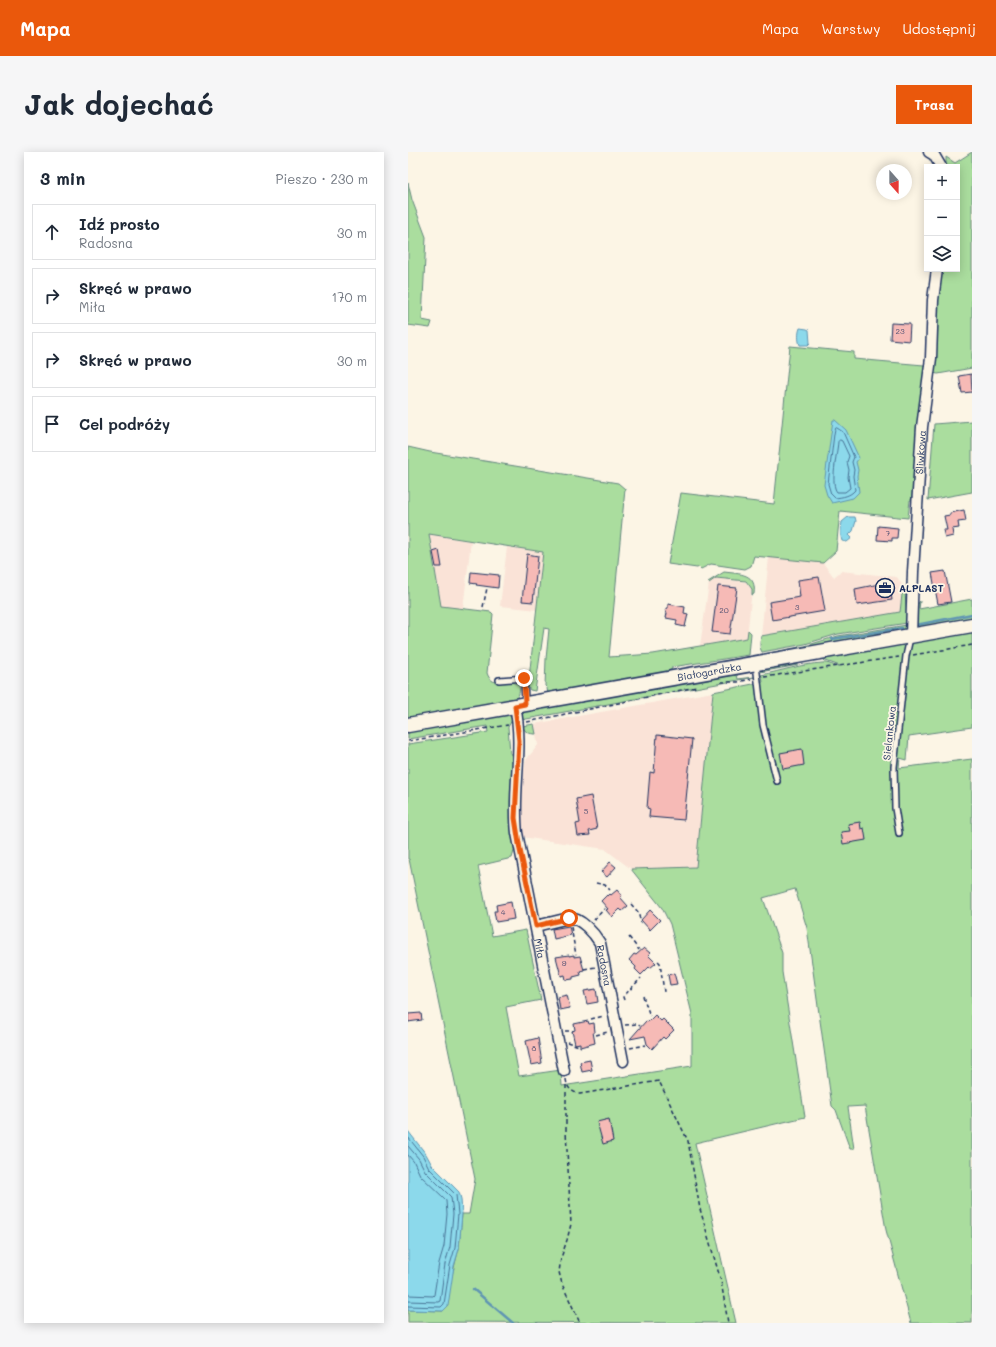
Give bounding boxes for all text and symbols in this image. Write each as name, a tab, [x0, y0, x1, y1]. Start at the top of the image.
text: Mapa	[20, 16, 71, 41]
text: Mapa	[762, 19, 799, 38]
text: Warstwy	[821, 19, 880, 38]
text: Udostępnij	[902, 19, 976, 38]
button: Trasa	[896, 85, 972, 124]
text: Jak dojechać	[24, 86, 214, 122]
north arrow	[876, 164, 912, 200]
map controls	[924, 164, 960, 272]
button: +	[924, 164, 960, 200]
text: 3 min	[40, 167, 85, 189]
text: Pieszo · 230 m	[275, 170, 368, 187]
button: −	[924, 200, 960, 236]
text: Idź prosto	[79, 214, 160, 234]
icon: ahead	[41, 221, 63, 243]
text: 30 m	[337, 224, 367, 241]
text: Radosna	[79, 234, 133, 251]
button: layers	[924, 236, 960, 272]
text: Skręć w prawo	[79, 278, 192, 298]
icon: right	[41, 285, 63, 307]
text: 170 m	[331, 288, 367, 305]
text: Miła	[79, 298, 105, 315]
house number: 23	[895, 326, 905, 336]
icon: right	[41, 349, 63, 371]
text: Skręć w prawo	[79, 350, 192, 370]
text: 30 m	[337, 352, 367, 369]
icon: arrive	[41, 413, 63, 435]
text: Cel podróży	[79, 414, 170, 434]
street label: Śliwkowa	[912, 430, 929, 475]
house number: 7	[886, 528, 891, 538]
office icon: ALPLAST	[874, 577, 896, 599]
place label: ALPLAST	[899, 581, 944, 595]
house number: 3	[795, 602, 800, 612]
house number: 20	[719, 605, 729, 615]
street label: Białogardzka	[676, 659, 743, 684]
route end	[515, 669, 533, 687]
street label: Sielankowa	[879, 705, 899, 761]
house number: 5	[584, 806, 589, 816]
house number: 4	[501, 907, 506, 917]
route start	[560, 909, 578, 927]
street label: Miła	[531, 937, 549, 960]
street label: Radosna	[594, 944, 615, 987]
house number: 9	[562, 958, 567, 968]
house number: 8	[532, 1043, 537, 1053]

